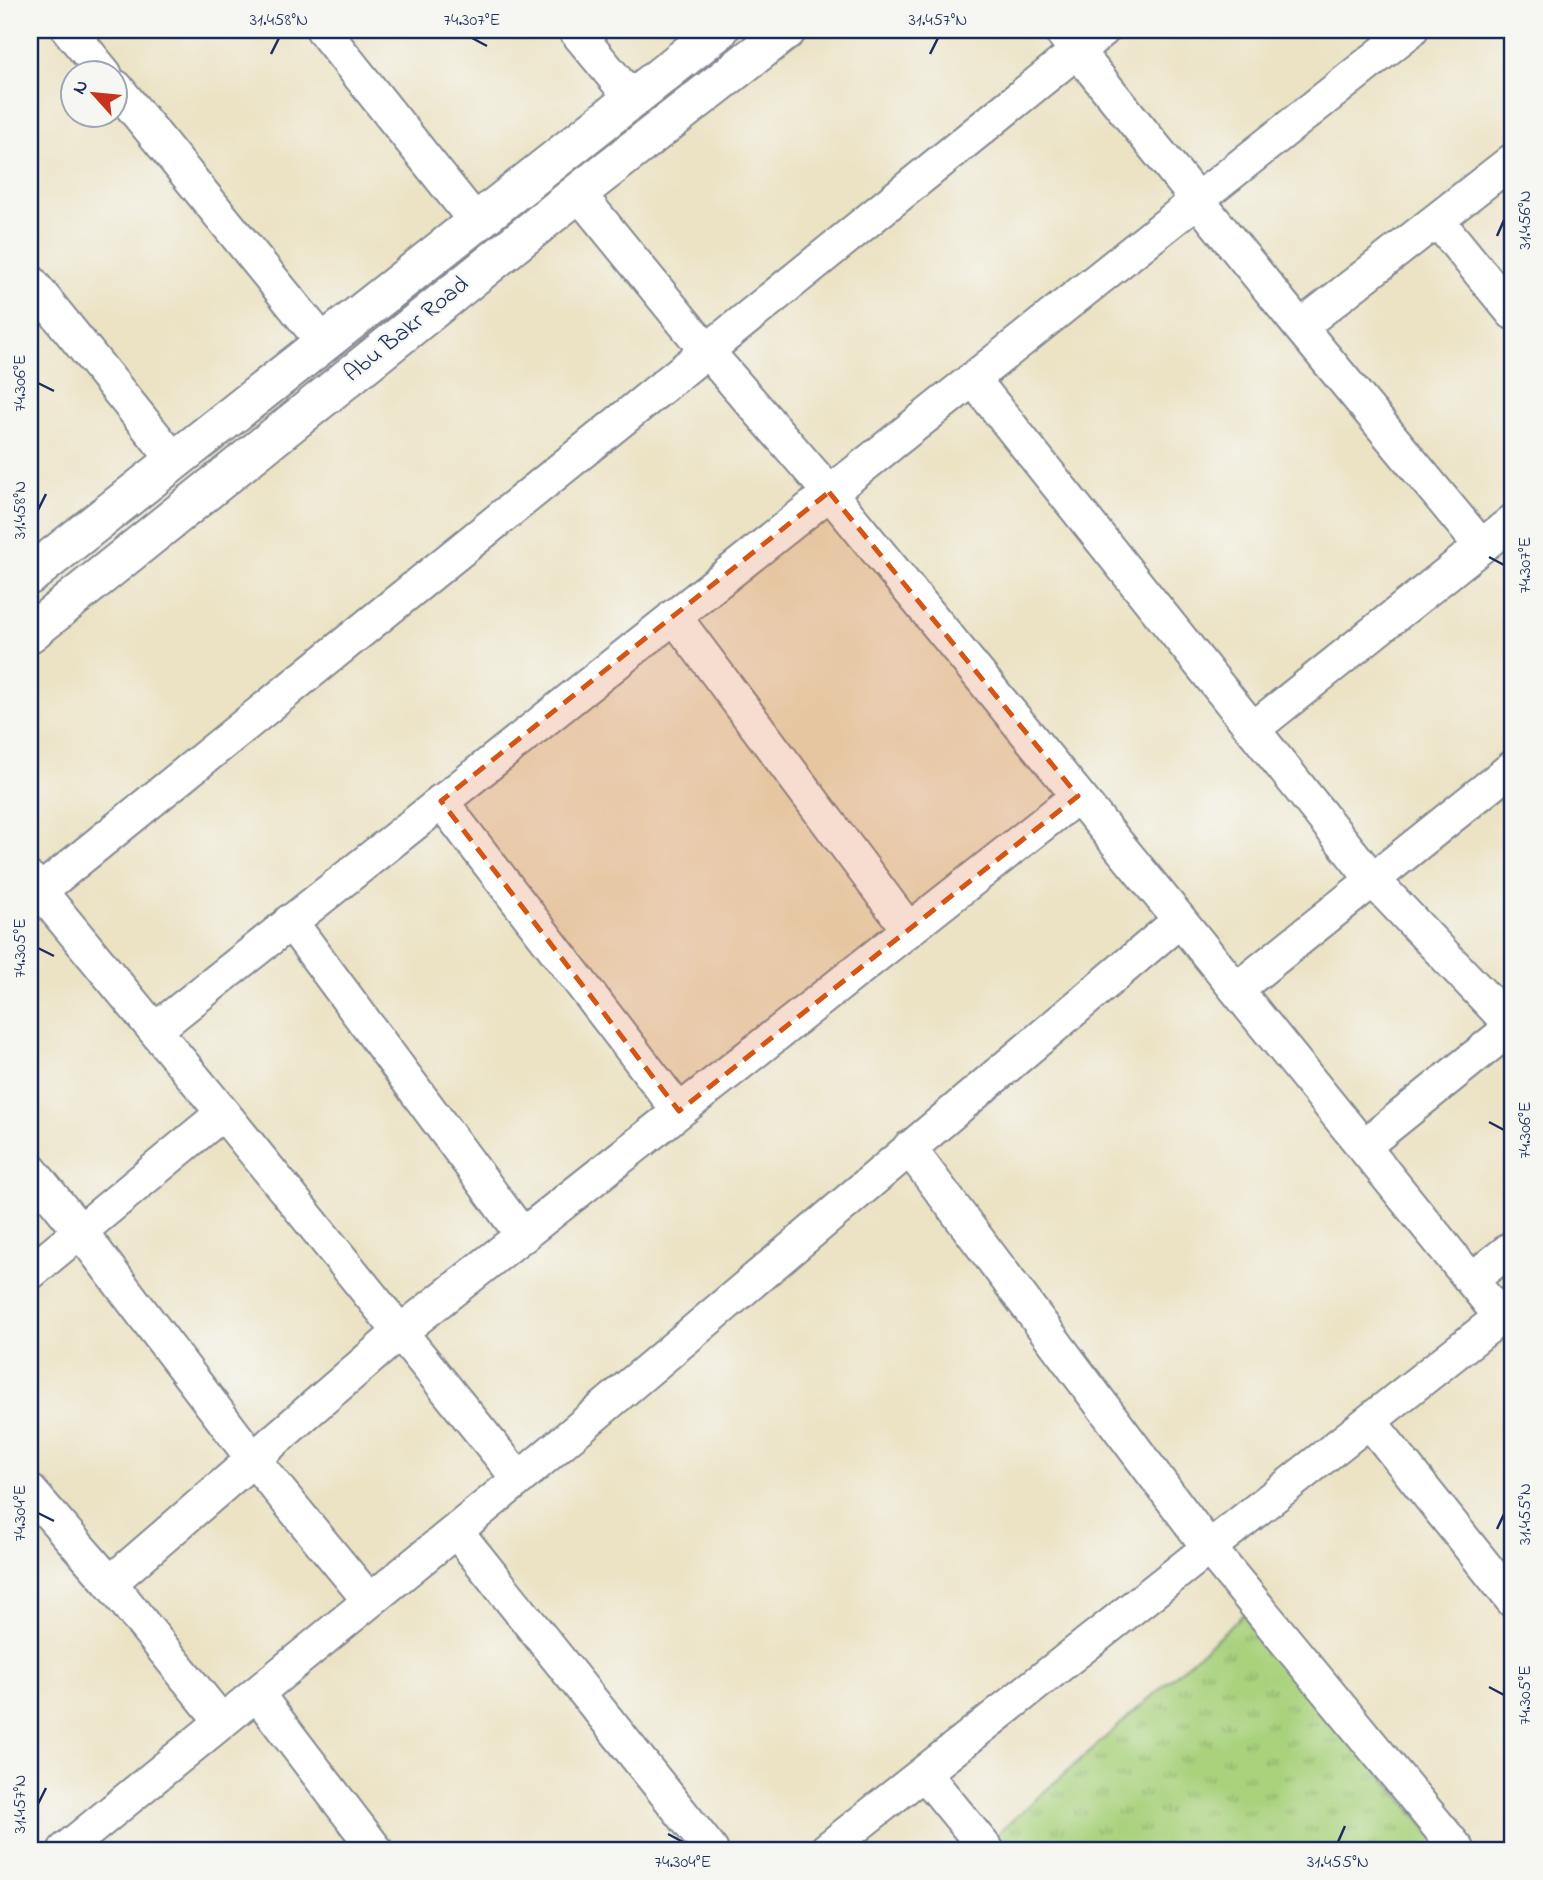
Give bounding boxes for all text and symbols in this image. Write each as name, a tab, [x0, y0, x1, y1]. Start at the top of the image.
text: 31.458°N	[250, 8, 308, 34]
text: 74.307°E	[444, 8, 501, 34]
text: 31.457°N	[909, 8, 967, 34]
north arrow	[60, 60, 130, 130]
text: N	[66, 75, 96, 99]
text: 31.456°N	[1513, 190, 1539, 250]
street label: Abu Bakr Road	[337, 268, 478, 392]
text: 74.306°E	[8, 354, 34, 412]
text: 31.458°N	[8, 481, 34, 539]
text: 74.307°E	[1513, 536, 1539, 593]
text: 74.305°E	[8, 918, 34, 978]
text: 74.306°E	[1513, 1101, 1539, 1159]
text: 31.455°N	[1513, 1483, 1539, 1545]
text: 74.304°E	[8, 1484, 34, 1541]
text: 74.305°E	[1513, 1665, 1539, 1725]
text: 31.457°N	[8, 1775, 34, 1833]
text: 74.304°E	[655, 1850, 712, 1876]
text: 31.455°N	[1307, 1850, 1369, 1876]

